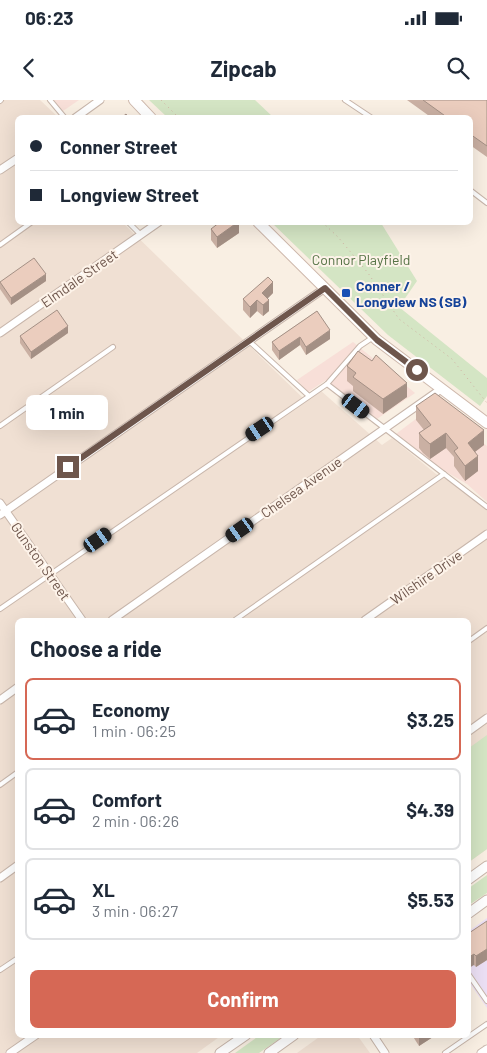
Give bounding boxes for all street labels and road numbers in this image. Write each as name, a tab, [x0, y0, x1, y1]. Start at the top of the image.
street label: Elmdale Street	[37, 245, 121, 311]
street label: Chelsea Avenue	[257, 453, 345, 521]
street label: Gunston Street	[8, 519, 74, 603]
street label: Wilshire Drive	[387, 546, 465, 608]

